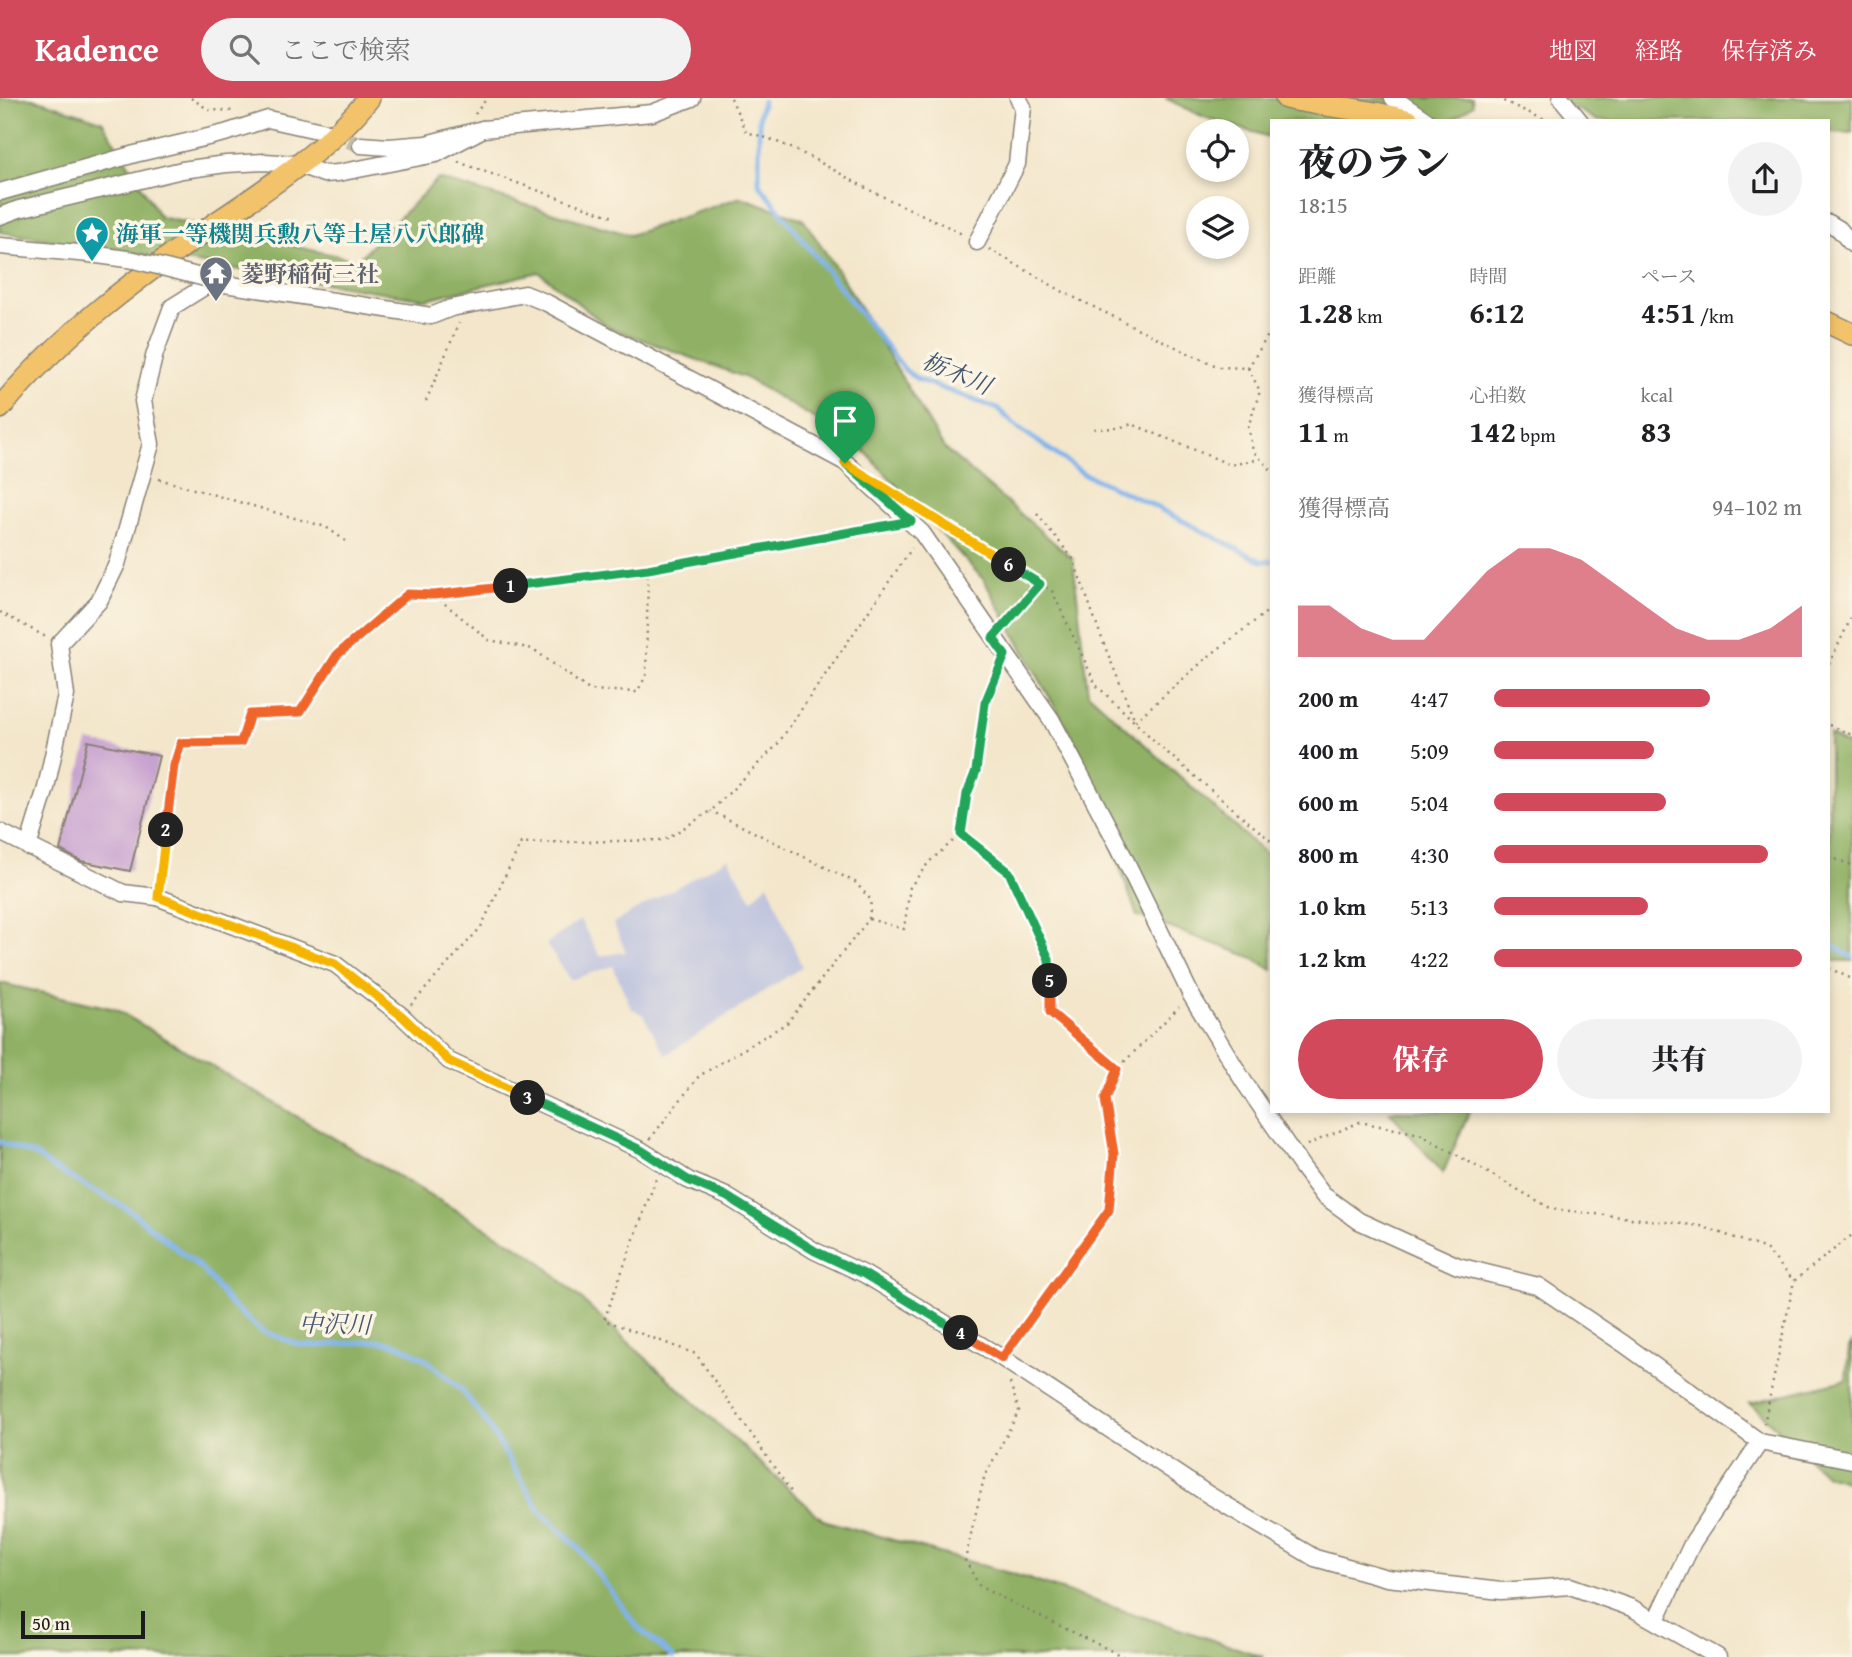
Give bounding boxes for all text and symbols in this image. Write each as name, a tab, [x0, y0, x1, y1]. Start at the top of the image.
search box	[201, 18, 691, 81]
text: Kadence	[35, 25, 159, 73]
icon: search	[225, 30, 263, 68]
text: ここで検索	[281, 30, 411, 69]
text: 地図	[1549, 33, 1597, 68]
text: 経路	[1635, 33, 1683, 68]
text: 保存済み	[1721, 33, 1817, 68]
map controls	[1186, 119, 1249, 259]
button: locate	[1186, 119, 1249, 182]
text: 夜のラン	[1298, 134, 1450, 190]
button: share	[1728, 142, 1802, 216]
text: 18:15	[1298, 188, 1348, 221]
button: layers	[1186, 196, 1249, 259]
place icon: 海軍一等機関兵勲八等土屋八八郎碑	[73, 214, 111, 263]
place label: 海軍一等機関兵勲八等土屋八八郎碑	[116, 217, 484, 250]
temple icon: 菱野稲荷三社	[197, 254, 235, 303]
place label: 菱野稲荷三社	[241, 257, 379, 290]
text: 距離	[1298, 262, 1336, 290]
text: 時間	[1469, 262, 1507, 290]
text: ペース	[1641, 262, 1697, 290]
text: 1.28	[1298, 290, 1353, 334]
text: 6:12	[1469, 290, 1524, 334]
text: 4:51	[1641, 290, 1696, 334]
text: km	[1353, 302, 1382, 330]
text: /km	[1696, 302, 1734, 330]
water label: 栃木川	[917, 343, 1000, 404]
text: 獲得標高	[1298, 381, 1374, 409]
text: 心拍数	[1469, 381, 1526, 409]
text: kcal	[1641, 381, 1673, 409]
pin	[815, 391, 875, 463]
icon: arrive	[826, 402, 864, 440]
text: 11	[1298, 409, 1329, 453]
text: 142	[1469, 409, 1516, 453]
text: 83	[1641, 409, 1672, 453]
text: m	[1329, 421, 1349, 449]
text: bpm	[1516, 421, 1556, 449]
text: 94–102 m	[1712, 490, 1802, 523]
text: 獲得標高	[1298, 491, 1390, 524]
pin: 6	[992, 547, 1026, 582]
text: 6	[1004, 550, 1013, 578]
pin: 1	[494, 568, 528, 603]
text: 1	[506, 571, 515, 599]
text: 200 m	[1298, 682, 1359, 715]
text: 4:47	[1410, 682, 1449, 715]
text: 400 m	[1298, 734, 1359, 767]
text: 5:09	[1410, 734, 1449, 767]
text: 600 m	[1298, 786, 1359, 819]
text: 5:04	[1410, 786, 1449, 819]
pin: 2	[148, 812, 184, 848]
text: 2	[161, 815, 170, 843]
text: 800 m	[1298, 838, 1359, 871]
text: 4:30	[1410, 838, 1449, 871]
text: 1.0 km	[1298, 890, 1366, 923]
text: 5:13	[1410, 890, 1449, 923]
text: 1.2 km	[1298, 942, 1366, 975]
text: 4:22	[1410, 942, 1449, 975]
pin: 5	[1032, 964, 1068, 998]
text: 5	[1045, 966, 1054, 994]
button: 保存	[1298, 1019, 1543, 1099]
button: 共有	[1557, 1019, 1802, 1099]
pin: 3	[510, 1080, 546, 1116]
text: 3	[523, 1083, 532, 1111]
water label: 中沢川	[299, 1306, 374, 1342]
pin: 4	[944, 1316, 978, 1350]
text: 4	[956, 1318, 965, 1346]
scale bar	[21, 1608, 145, 1640]
text: 50 m	[32, 1609, 70, 1637]

